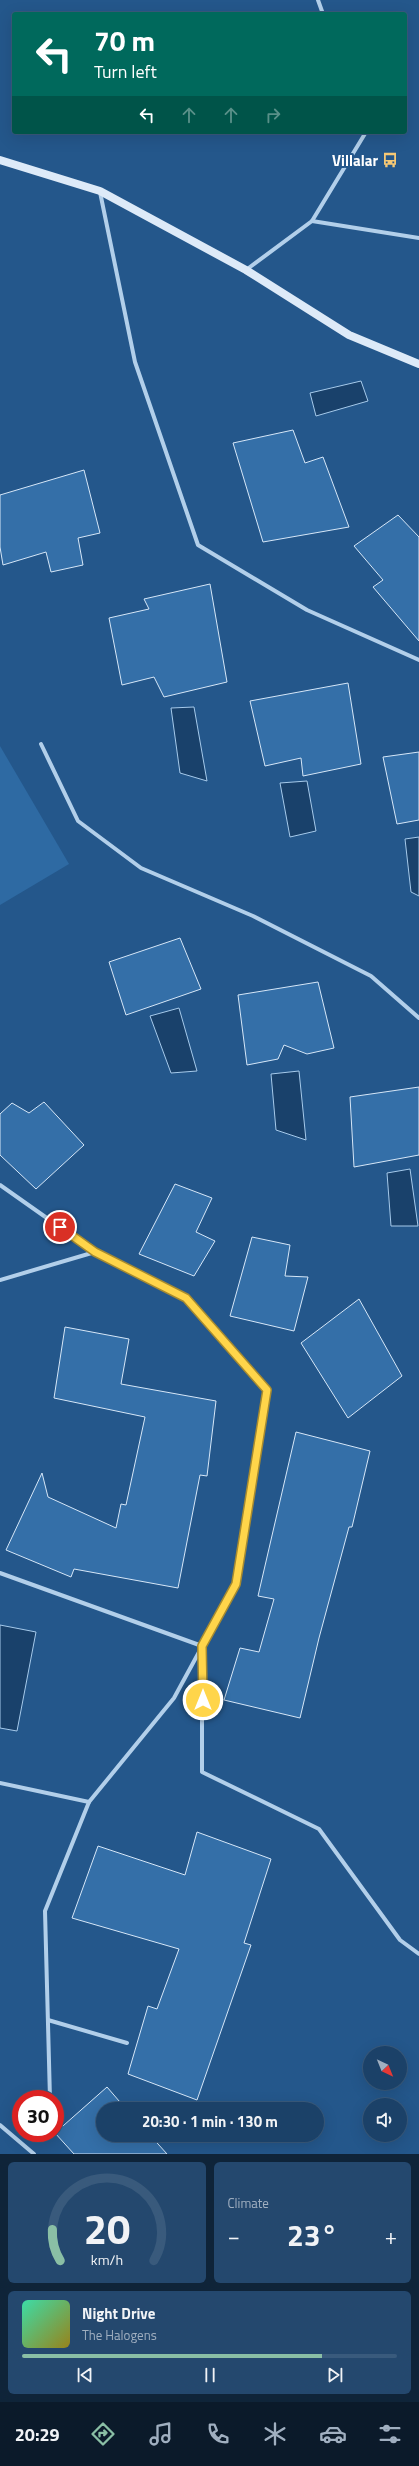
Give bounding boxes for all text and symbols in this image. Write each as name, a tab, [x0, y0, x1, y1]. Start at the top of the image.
text: 70 m	[94, 19, 155, 62]
icon: left	[28, 28, 80, 80]
text: Turn left	[94, 58, 157, 85]
icon: left	[136, 104, 158, 126]
icon: ahead	[178, 104, 200, 126]
icon: ahead	[220, 104, 242, 126]
icon: right	[262, 104, 284, 126]
place label: Villalar	[332, 149, 378, 172]
bus stop icon: Villalar	[381, 151, 399, 169]
pin	[43, 1210, 77, 1244]
icon: arrive	[49, 1216, 71, 1238]
position arrow	[182, 1679, 224, 1721]
north arrow	[363, 2046, 407, 2090]
map controls	[363, 2046, 407, 2142]
speed limit sign: 30	[12, 2090, 64, 2142]
button: sound	[363, 2098, 407, 2142]
text: 20:30 · 1 min · 130 m	[142, 2110, 278, 2133]
text: Climate	[228, 2193, 269, 2213]
text: 20	[83, 2196, 130, 2259]
text: 23°	[287, 2212, 337, 2258]
text: −	[228, 2219, 240, 2253]
text: +	[385, 2219, 397, 2253]
text: km/h	[91, 2248, 123, 2270]
text: Night Drive	[82, 2302, 155, 2325]
text: The Halogens	[82, 2325, 157, 2345]
icon: previous	[74, 2364, 96, 2386]
icon: pause	[199, 2364, 221, 2386]
icon: next	[324, 2364, 346, 2386]
icon: directions	[89, 2420, 117, 2448]
icon: music	[147, 2420, 175, 2448]
icon: phone	[204, 2420, 232, 2448]
icon: climate	[261, 2420, 289, 2448]
icon: car	[319, 2420, 347, 2448]
icon: filters	[376, 2420, 404, 2448]
text: 20:29	[15, 2421, 60, 2448]

